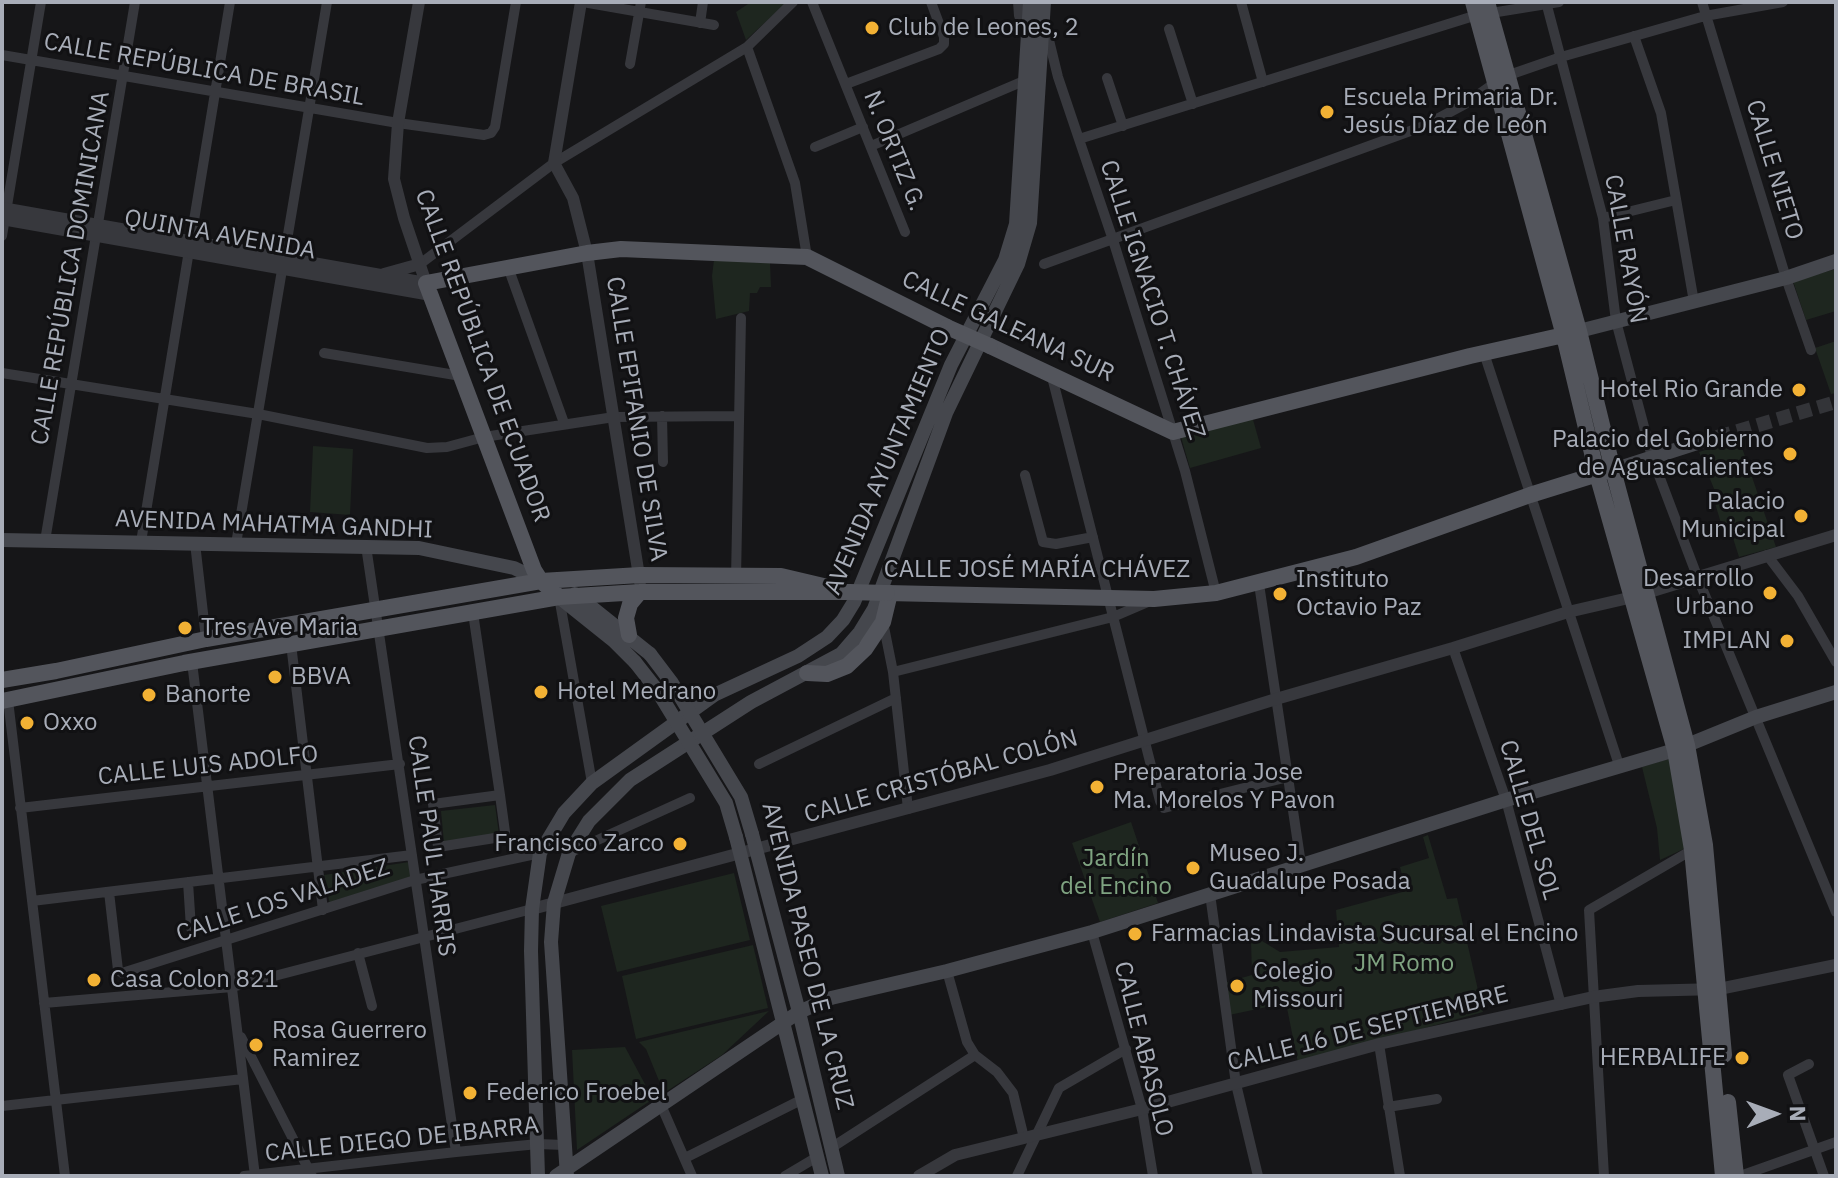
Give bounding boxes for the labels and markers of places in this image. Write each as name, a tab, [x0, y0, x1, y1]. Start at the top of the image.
place label: Club de Leones, 2	[888, 14, 1079, 42]
marker: Club de Leones, 2	[863, 19, 881, 37]
place label: Escuela Primaria Dr. Jesús Díaz de León	[1343, 84, 1558, 140]
marker: Escuela Primaria Dr. Jesús Díaz de León	[1318, 103, 1336, 121]
place label: Hotel Rio Grande	[1599, 376, 1783, 404]
marker: Hotel Rio Grande	[1790, 381, 1808, 399]
place label: Palacio del Gobierno de Aguascalientes	[1552, 426, 1774, 482]
marker: Palacio del Gobierno de Aguascalientes	[1781, 445, 1799, 463]
place label: Palacio Municipal	[1681, 488, 1785, 544]
marker: Palacio Municipal	[1792, 507, 1810, 525]
place label: Desarrollo Urbano	[1643, 565, 1754, 621]
place label: Instituto Octavio Paz	[1296, 566, 1421, 622]
marker: Desarrollo Urbano	[1761, 584, 1779, 602]
marker: Instituto Octavio Paz	[1271, 585, 1289, 603]
place label: Tres Ave Maria	[201, 614, 358, 642]
marker: Tres Ave Maria	[176, 619, 194, 637]
place label: IMPLAN	[1683, 627, 1771, 655]
marker: IMPLAN	[1778, 632, 1796, 650]
place label: BBVA	[291, 663, 351, 691]
marker: BBVA	[266, 668, 284, 686]
place label: Hotel Medrano	[557, 678, 716, 706]
place label: Banorte	[165, 681, 251, 709]
marker: Hotel Medrano	[532, 683, 550, 701]
marker: Banorte	[140, 686, 158, 704]
place label: Oxxo	[43, 709, 97, 737]
marker: Oxxo	[18, 714, 36, 732]
place label: Preparatoria Jose Ma. Morelos Y Pavon	[1113, 759, 1335, 815]
marker: Preparatoria Jose Ma. Morelos Y Pavon	[1088, 778, 1106, 796]
place label: Francisco Zarco	[494, 830, 664, 858]
marker: Francisco Zarco	[671, 835, 689, 853]
place label: Museo J. Guadalupe Posada	[1209, 840, 1411, 896]
marker: Museo J. Guadalupe Posada	[1184, 859, 1202, 877]
place label: Farmacias Lindavista Sucursal el Encino	[1151, 920, 1578, 948]
marker: Farmacias Lindavista Sucursal el Encino	[1126, 925, 1144, 943]
place label: Colegio Missouri	[1253, 958, 1344, 1014]
place label: Casa Colon 821	[110, 966, 279, 994]
marker: Casa Colon 821	[85, 971, 103, 989]
marker: Colegio Missouri	[1228, 977, 1246, 995]
place label: Rosa Guerrero Ramirez	[272, 1017, 427, 1073]
marker: Rosa Guerrero Ramirez	[247, 1036, 265, 1054]
place label: HERBALIFE	[1600, 1044, 1726, 1072]
marker: HERBALIFE	[1733, 1049, 1751, 1067]
place label: Federico Froebel	[486, 1079, 667, 1107]
marker: Federico Froebel	[461, 1084, 479, 1102]

